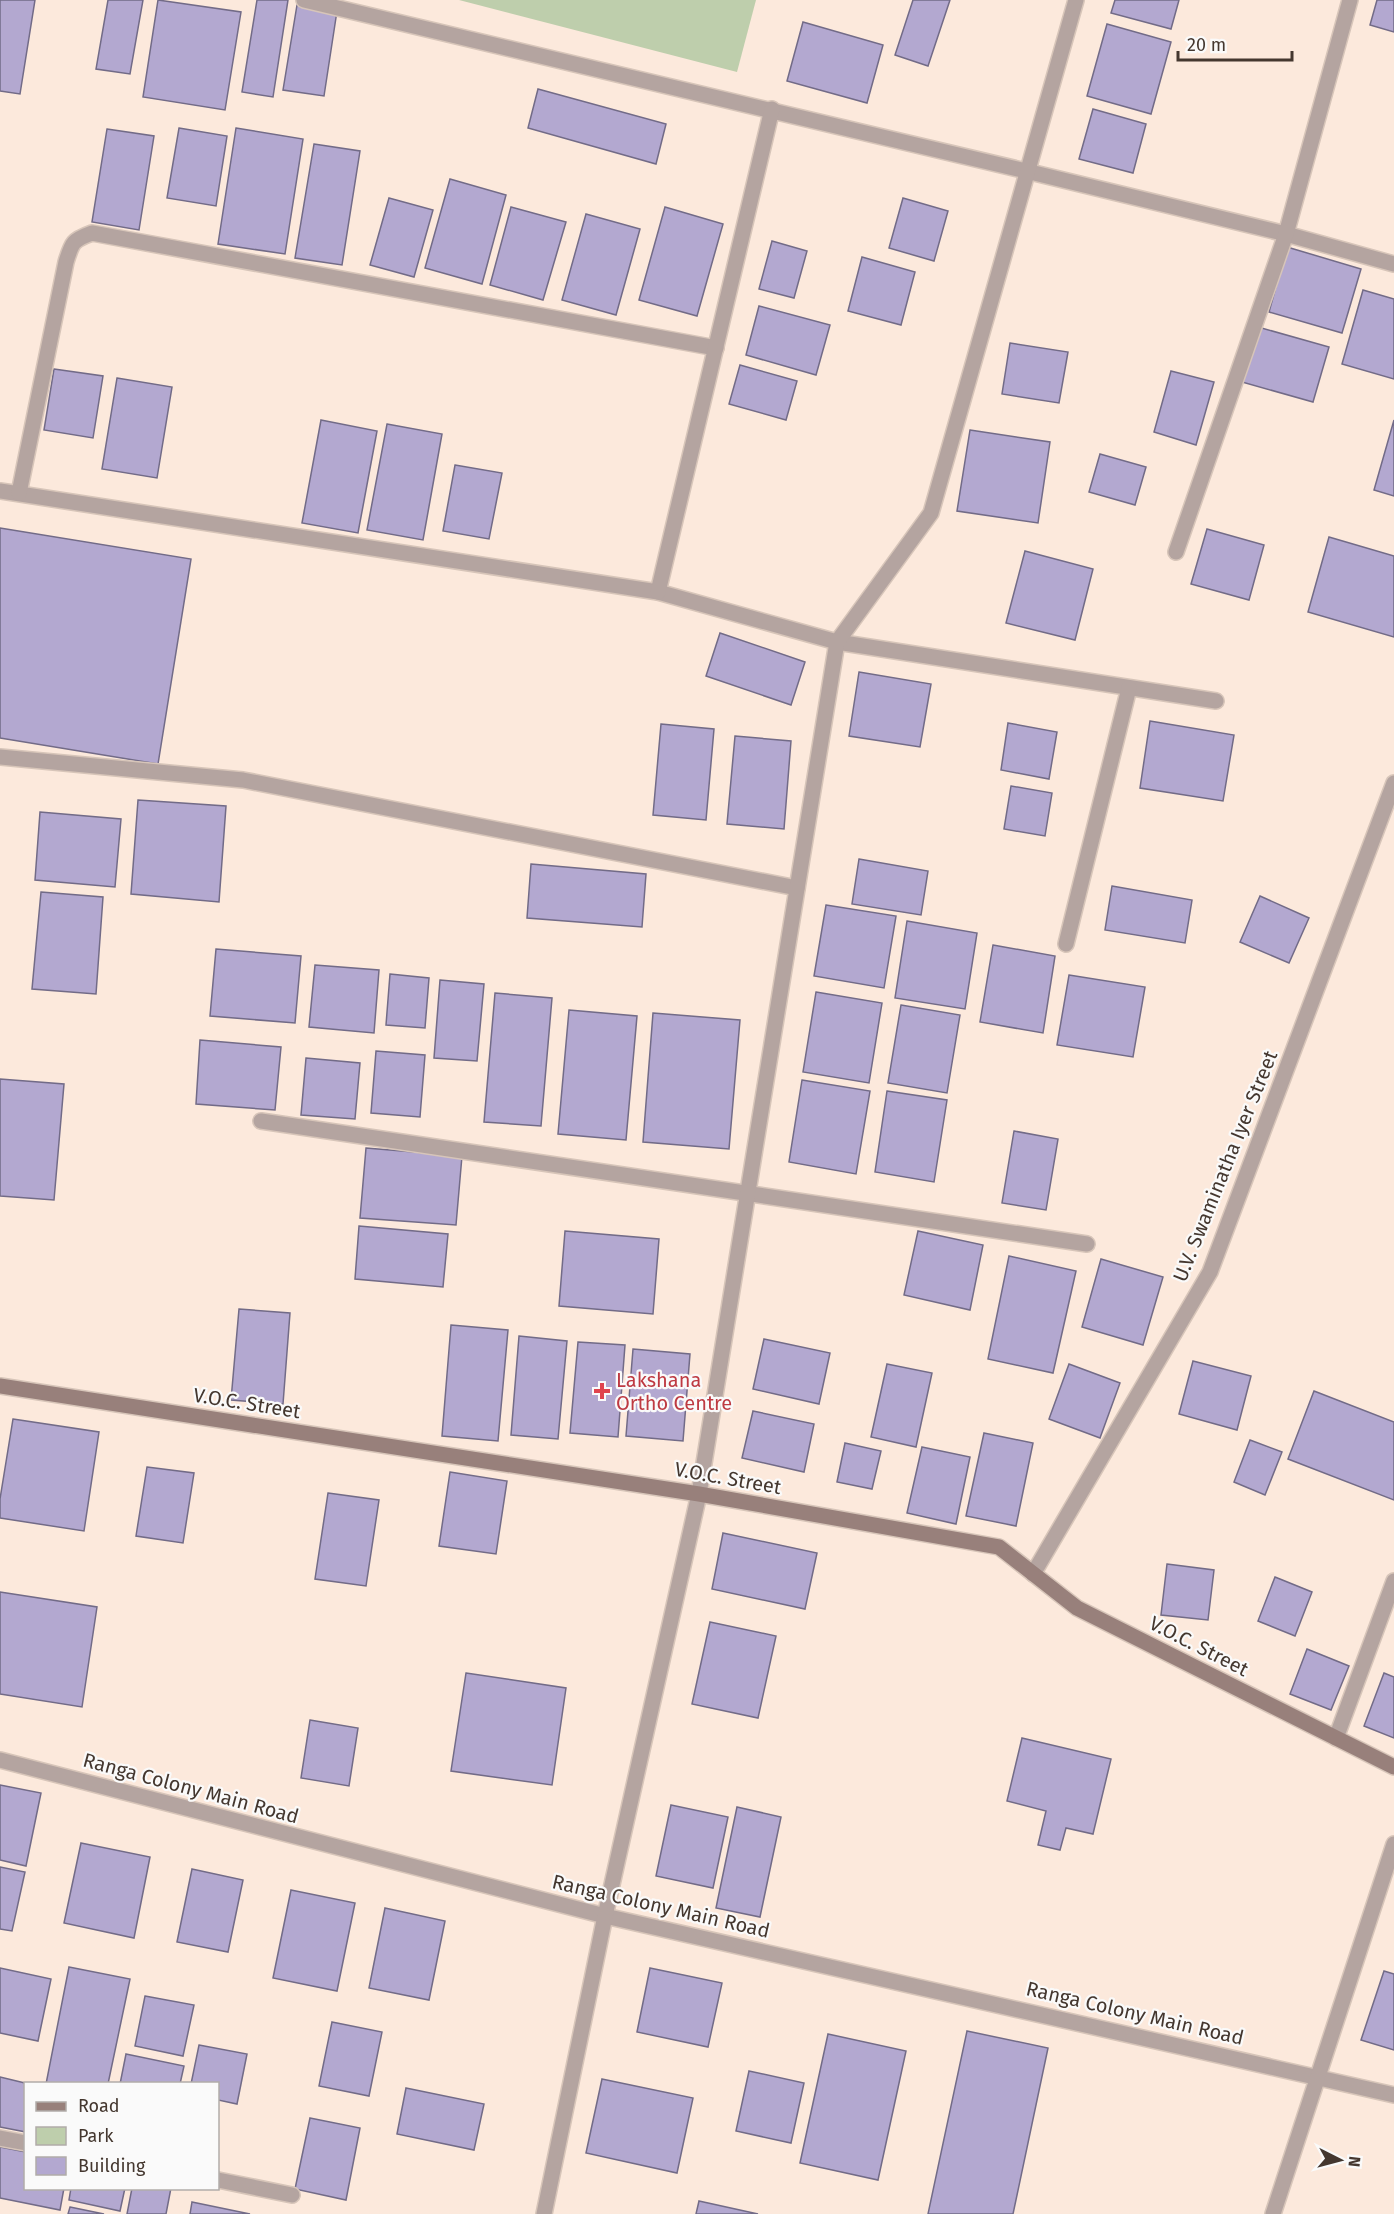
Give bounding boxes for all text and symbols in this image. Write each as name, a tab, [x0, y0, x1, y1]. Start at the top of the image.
scale bar	[1178, 24, 1292, 62]
text: 20 m	[1187, 34, 1226, 56]
street label: U.V. Swaminatha Iyer Street	[1168, 1046, 1283, 1285]
place label: Lakshana Ortho Centre	[616, 1368, 732, 1415]
marker: Lakshana Ortho Centre	[593, 1382, 611, 1400]
street label: V.O.C. Street	[192, 1383, 303, 1423]
street label: V.O.C. Street	[673, 1457, 784, 1499]
street label: V.O.C. Street	[1145, 1611, 1253, 1682]
street label: Ranga Colony Main Road	[80, 1748, 302, 1828]
street label: Ranga Colony Main Road	[550, 1869, 772, 1943]
street label: Ranga Colony Main Road	[1024, 1976, 1246, 2050]
legend	[24, 2082, 219, 2190]
text: Road	[78, 2095, 120, 2117]
text: Park	[78, 2125, 114, 2147]
north arrow	[1310, 2130, 1370, 2190]
text: Building	[78, 2155, 146, 2177]
text: N	[1344, 2155, 1364, 2168]

